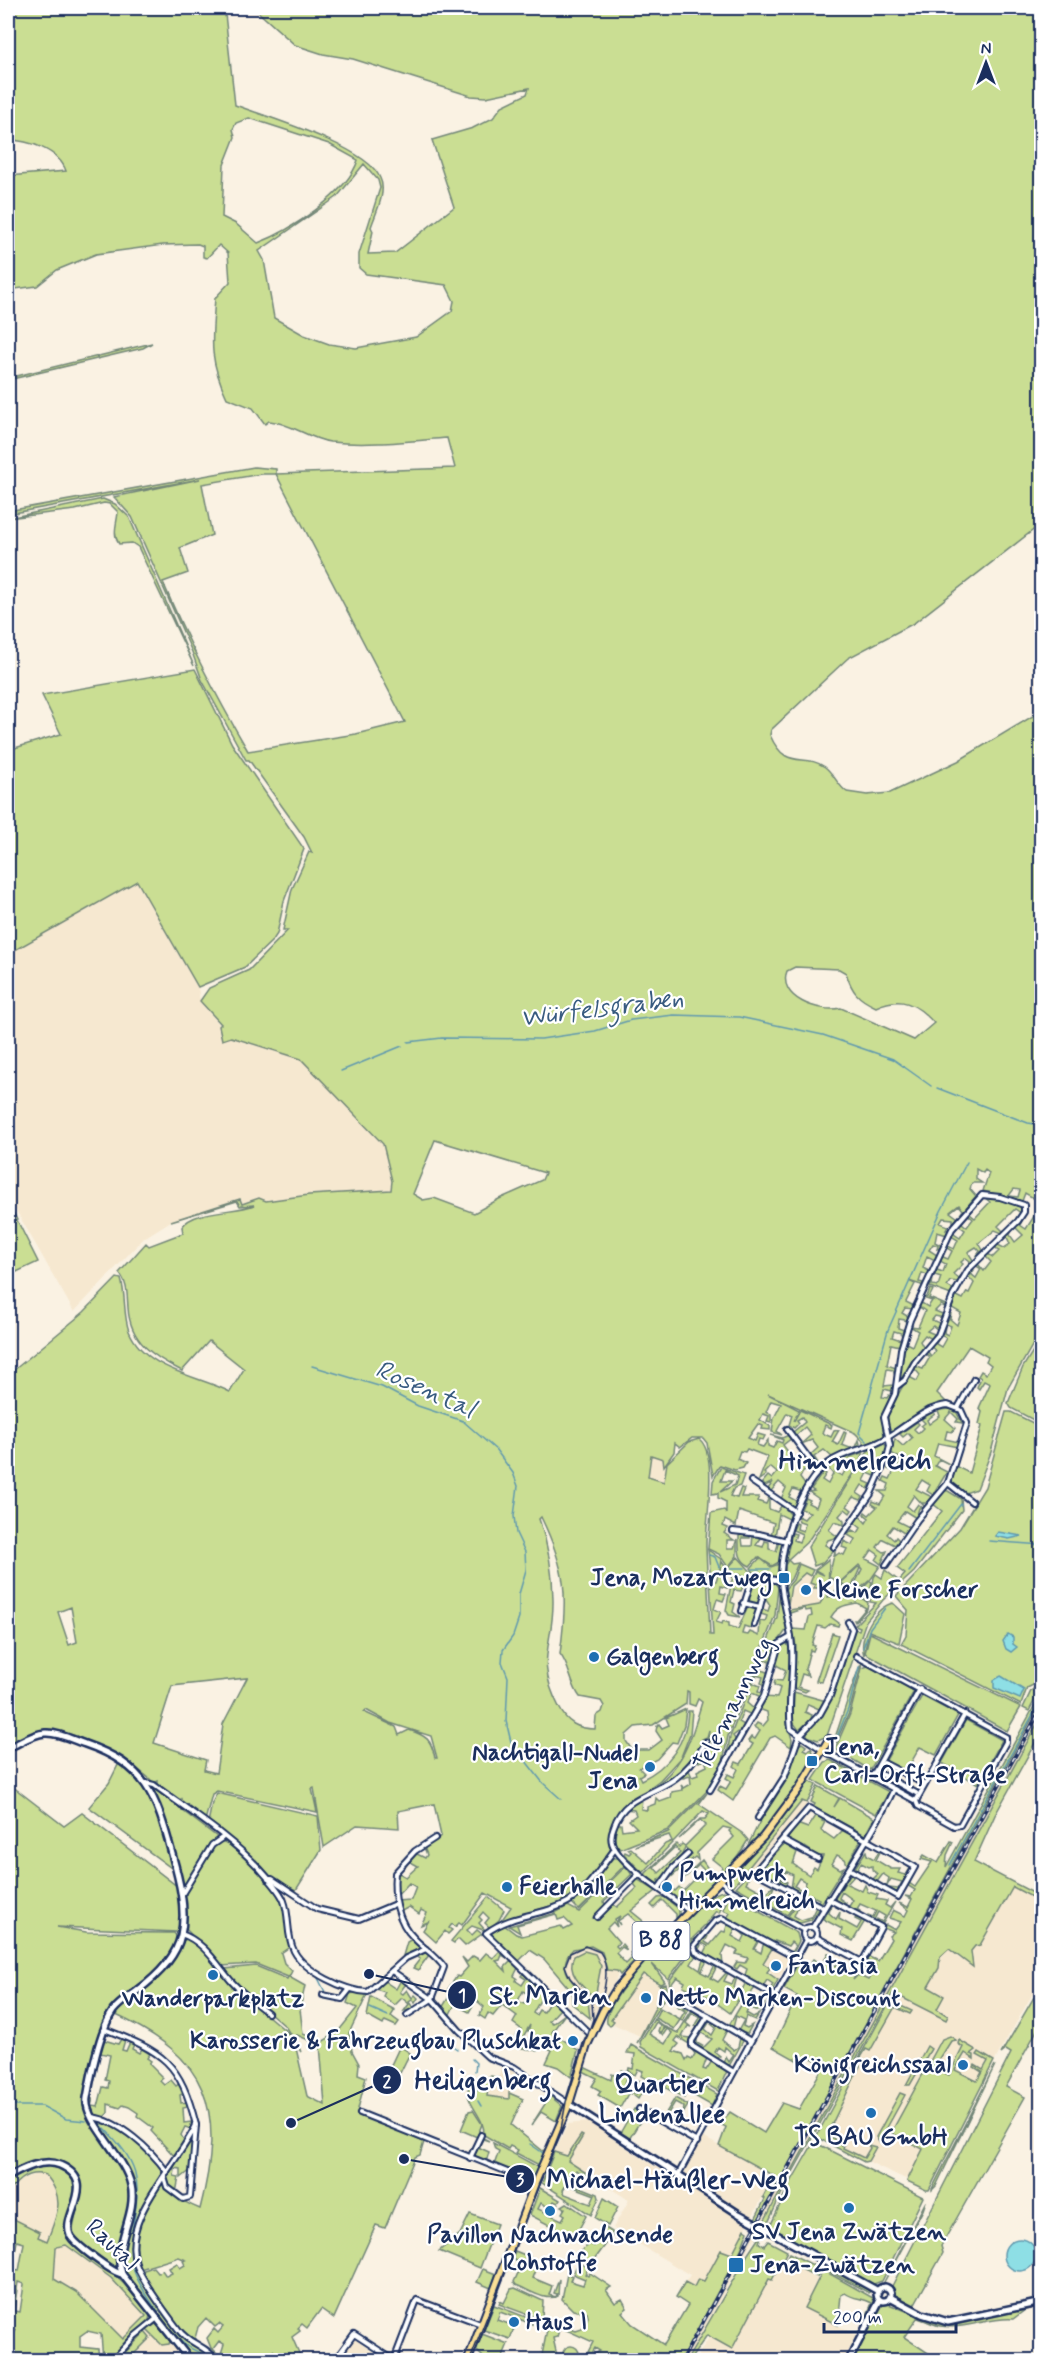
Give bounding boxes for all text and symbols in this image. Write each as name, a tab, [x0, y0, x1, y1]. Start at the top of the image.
north arrow	[956, 33, 1016, 93]
text: N	[981, 39, 991, 60]
water label: Würfelsgraben	[518, 982, 686, 1039]
water label: Rosental	[370, 1353, 483, 1428]
district label: Himmelreich	[779, 1444, 931, 1479]
place label: Jena, Mozartweg	[590, 1563, 772, 1597]
marker: Jena, Mozartweg	[777, 1571, 791, 1585]
place label: Kleine Forscher	[818, 1575, 978, 1606]
marker: Kleine Forscher	[799, 1583, 813, 1597]
street label: Telemannweg	[687, 1632, 781, 1776]
place label: Galgenberg	[606, 1642, 719, 1676]
marker: Galgenberg	[587, 1650, 601, 1664]
place label: Jena, Carl-Orff-Straße	[824, 1732, 1007, 1791]
place label: Nachtigall-Nudel Jena	[472, 1738, 638, 1797]
marker: Jena, Carl-Orff-Straße	[805, 1754, 819, 1768]
marker: Nachtigall-Nudel Jena	[643, 1760, 657, 1774]
place label: Pumpwerk Himmelreich	[679, 1858, 815, 1917]
place label: Feierhalle	[519, 1872, 617, 1903]
marker: Feierhalle	[500, 1880, 514, 1894]
marker: Pumpwerk Himmelreich	[660, 1880, 674, 1894]
road number: B 88	[632, 1922, 690, 1960]
place label: Fantasia	[788, 1951, 878, 1982]
marker: Fantasia	[769, 1959, 783, 1973]
marker: Wanderparkplatz	[206, 1968, 220, 1982]
callout: St. Marien	[447, 1973, 623, 2017]
text: St. Marien	[489, 1980, 612, 2014]
place label: Netto Marken-Discount	[658, 1983, 900, 2014]
place label: Wanderparkplatz	[121, 1984, 304, 2015]
text: 1	[458, 1984, 466, 2008]
marker: Netto Marken-Discount	[639, 1991, 653, 2005]
place label: Karosserie & Fahrzeugbau Pluschkat	[190, 2026, 561, 2060]
marker: Karosserie & Fahrzeugbau Pluschkat	[566, 2034, 580, 2048]
place label: Königreichssaal	[794, 2050, 951, 2084]
callout: Heiligenberg	[372, 2058, 563, 2102]
marker: Königreichssaal	[956, 2058, 970, 2072]
text: Heiligenberg	[414, 2065, 552, 2102]
district label: Quartier Lindenallee	[599, 2068, 725, 2132]
text: 2	[383, 2070, 392, 2094]
marker: TS BAU GmbH	[864, 2106, 878, 2120]
place label: TS BAU GmbH	[794, 2122, 948, 2153]
callout: Michael-Häußler-Weg	[505, 2157, 802, 2201]
text: Michael-Häußler-Weg	[547, 2164, 789, 2201]
text: 3	[516, 2168, 525, 2192]
marker: SV Jena Zwätzen	[842, 2201, 856, 2215]
marker: Pavillon Nachwachsende Rohstoffe	[543, 2204, 557, 2218]
street label: Rautal	[79, 2212, 145, 2278]
place label: SV Jena Zwätzen	[752, 2217, 946, 2248]
place label: Pavillon Nachwachsende Rohstoffe	[427, 2220, 673, 2279]
place label: Jena-Zwätzen	[750, 2250, 915, 2281]
marker: Jena-Zwätzen	[727, 2256, 745, 2274]
scale bar	[824, 2296, 956, 2334]
text: 200 m	[833, 2306, 882, 2330]
place label: Haus I	[526, 2307, 587, 2338]
marker: Haus I	[507, 2315, 521, 2329]

